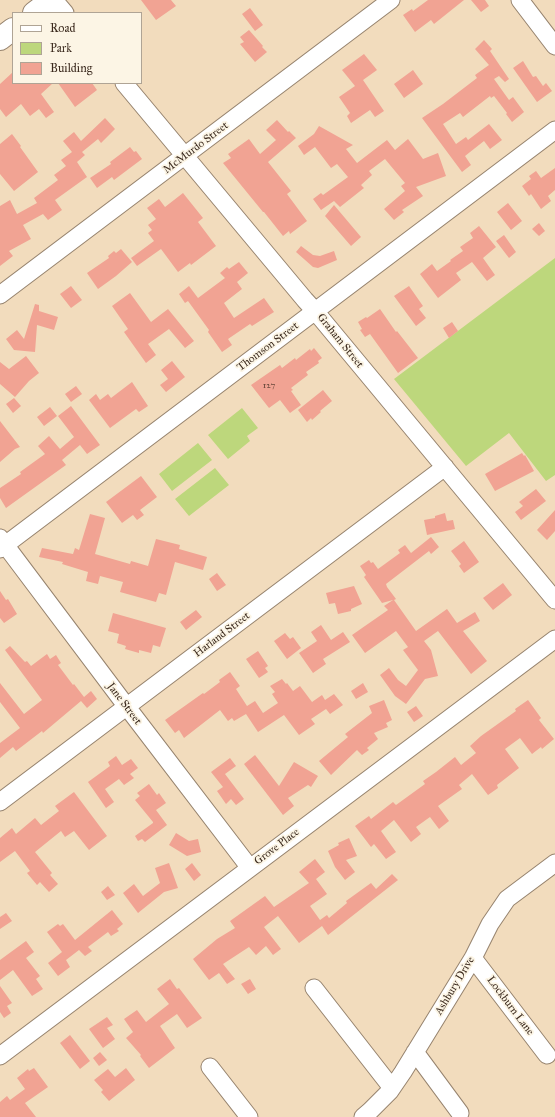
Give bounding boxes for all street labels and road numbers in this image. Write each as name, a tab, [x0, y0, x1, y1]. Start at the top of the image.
street label: McMurdo Street	[161, 119, 231, 177]
street label: Graham Street	[314, 311, 366, 371]
street label: Thomson Street	[235, 320, 301, 374]
street label: Harland Street	[191, 610, 253, 660]
street label: Jane Street	[104, 680, 144, 728]
street label: Grove Place	[252, 826, 302, 868]
street label: Ashbury Drive	[432, 954, 478, 1018]
street label: Lockburn Lane	[484, 974, 536, 1038]

